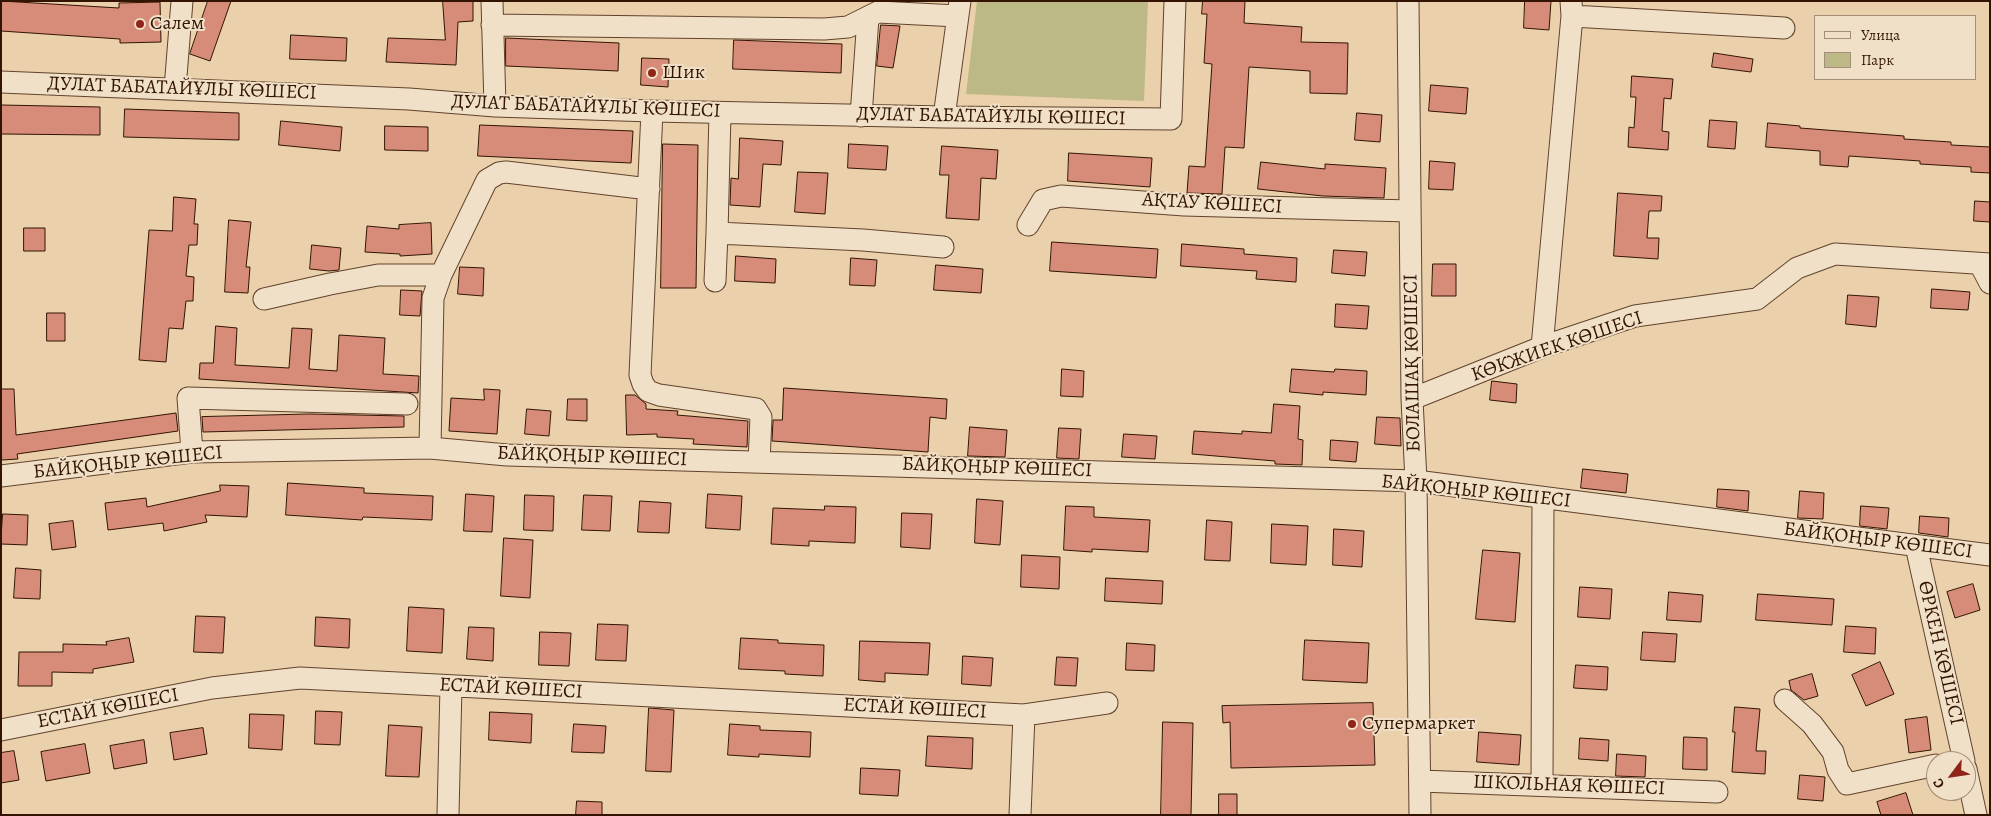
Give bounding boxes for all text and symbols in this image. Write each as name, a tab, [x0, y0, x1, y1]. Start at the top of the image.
place label: Салем	[150, 12, 204, 36]
legend	[1814, 15, 1976, 80]
marker: Салем	[134, 18, 146, 30]
text: Улица	[1861, 25, 1900, 45]
text: Парк	[1861, 50, 1894, 70]
place label: Шик	[662, 61, 705, 85]
marker: Шик	[646, 67, 658, 79]
street label: ДУЛАТ БАБАТАЙҰЛЫ КӨШЕСІ	[47, 72, 317, 106]
street label: ДУЛАТ БАБАТАЙҰЛЫ КӨШЕСІ	[451, 90, 721, 124]
street label: ДУЛАТ БАБАТАЙҰЛЫ КӨШЕСІ	[856, 103, 1126, 131]
street label: АҚТАУ КӨШЕСІ	[1141, 188, 1283, 220]
street label: БОЛАШАҚ КӨШЕСІ	[1399, 274, 1427, 452]
street label: КӨКЖИЕК КӨШЕСІ	[1468, 306, 1646, 388]
street label: БАЙҚОҢЫР КӨШЕСІ	[32, 441, 224, 485]
street label: БАЙҚОҢЫР КӨШЕСІ	[496, 442, 688, 472]
street label: БАЙҚОҢЫР КӨШЕСІ	[901, 453, 1093, 483]
street label: БАЙҚОҢЫР КӨШЕСІ	[1380, 470, 1572, 514]
street label: БАЙҚОҢЫР КӨШЕСІ	[1782, 517, 1974, 565]
street label: ӨРКЕН КӨШЕСІ	[1912, 579, 1968, 727]
street label: ЕСТАЙ КӨШЕСІ	[439, 673, 583, 705]
street label: ЕСТАЙ КӨШЕСІ	[35, 684, 181, 734]
street label: ЕСТАЙ КӨШЕСІ	[843, 693, 987, 725]
place label: Супермаркет	[1362, 712, 1475, 736]
marker: Супермаркет	[1346, 718, 1358, 730]
north arrow	[1926, 751, 1976, 801]
street label: ШКОЛЬНАЯ КӨШЕСІ	[1472, 771, 1666, 801]
text: С	[1928, 775, 1949, 792]

